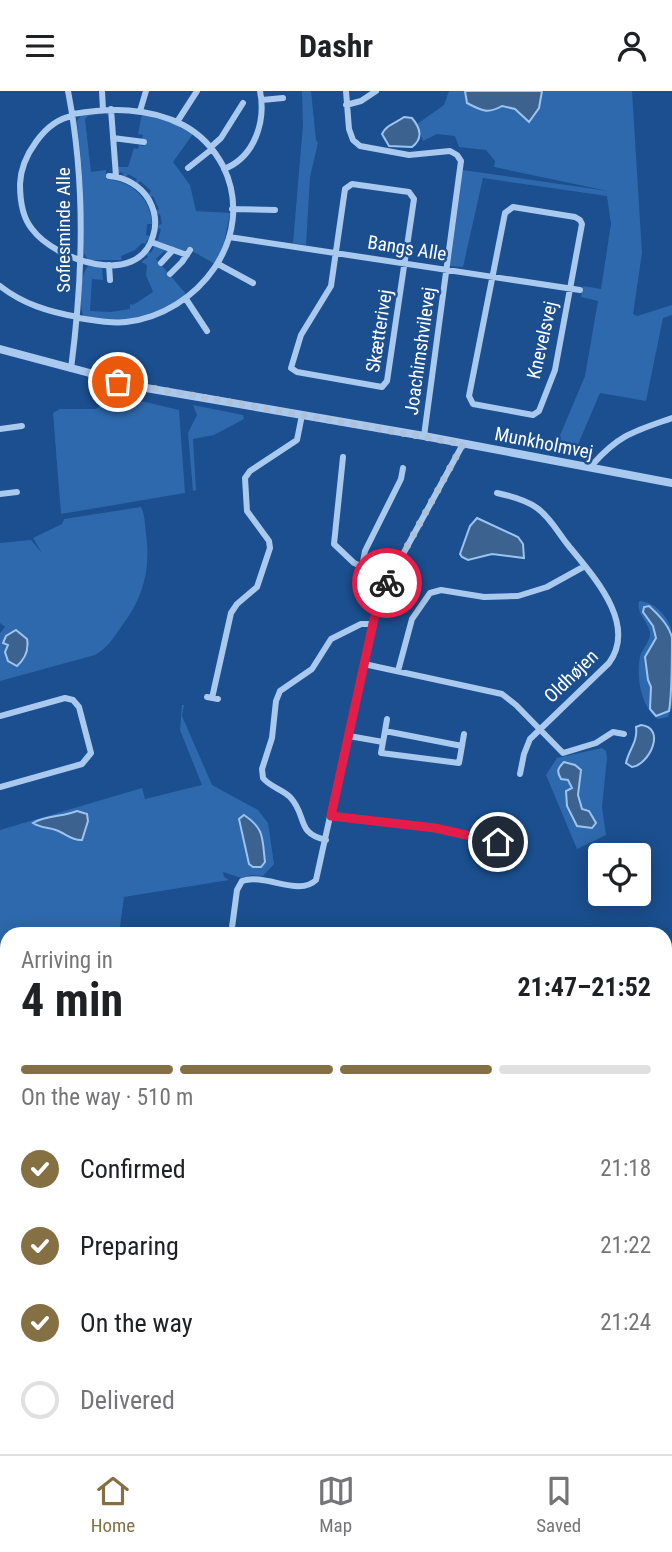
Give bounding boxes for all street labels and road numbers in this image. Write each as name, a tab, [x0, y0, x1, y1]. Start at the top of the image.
street label: Sofiesminde Alle	[52, 167, 75, 293]
street label: Bangs Alle	[366, 230, 448, 266]
street label: Joachimshvilevej	[400, 285, 440, 417]
street label: Skætterivej	[361, 288, 397, 374]
street label: Knevelsvej	[522, 299, 562, 381]
street label: Munkholmvej	[493, 422, 595, 464]
street label: Oldhøjen	[539, 645, 603, 707]

